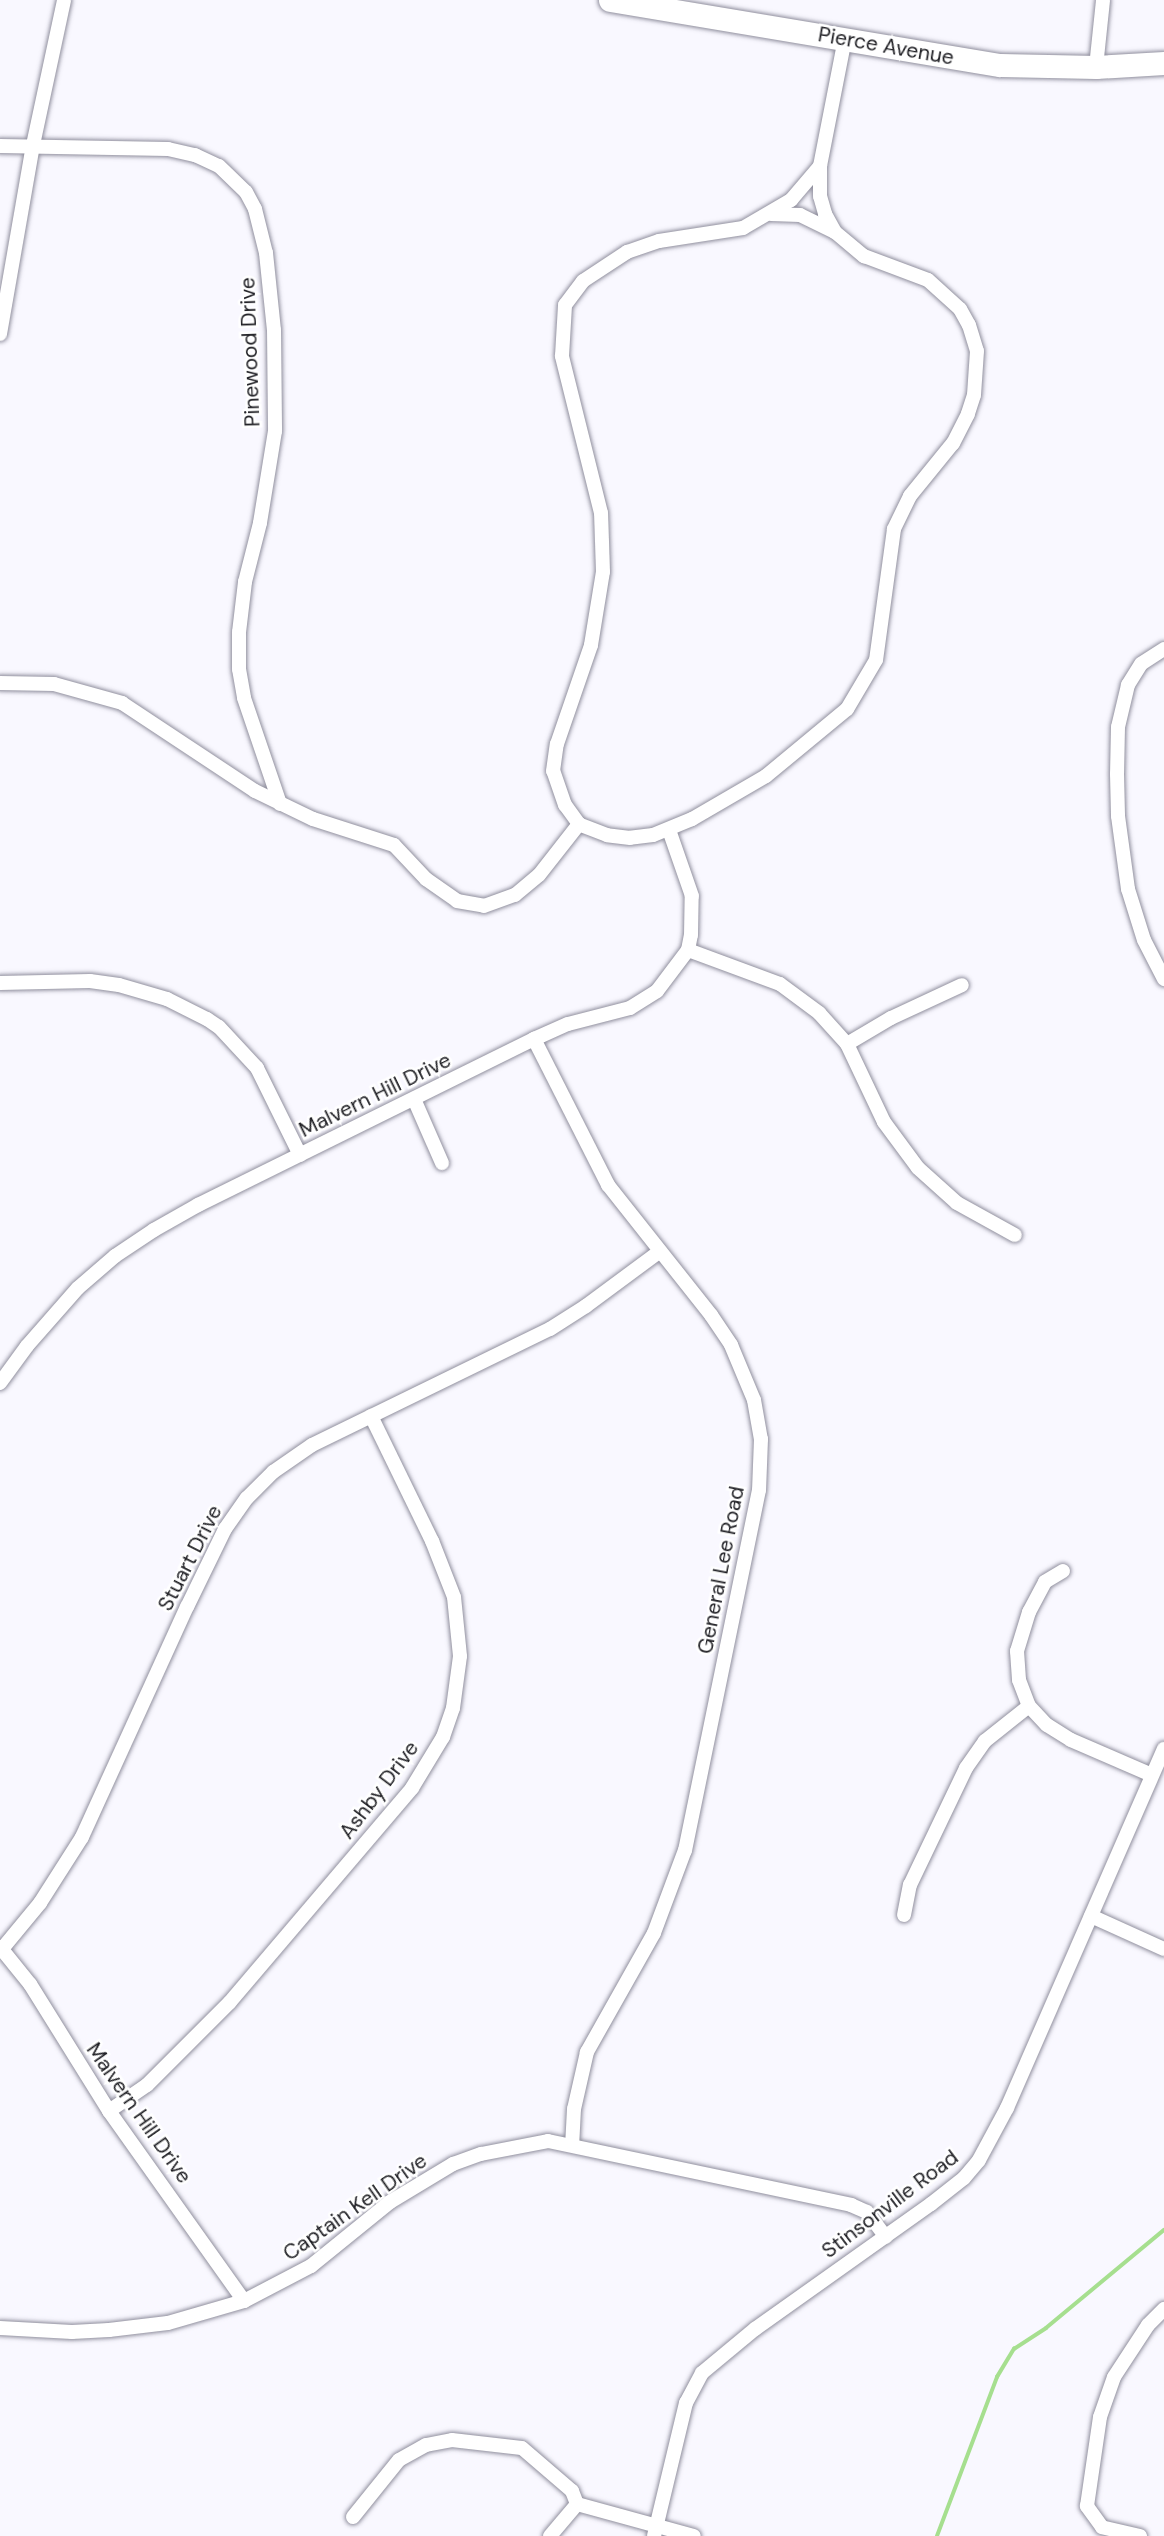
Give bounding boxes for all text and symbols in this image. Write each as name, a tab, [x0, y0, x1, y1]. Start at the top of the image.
street label: Pierce Avenue	[816, 22, 956, 70]
street label: Pinewood Drive	[235, 277, 265, 427]
street label: Malvern Hill Drive	[295, 1047, 455, 1143]
street label: General Lee Road	[692, 1484, 750, 1656]
street label: Stuart Drive	[153, 1501, 227, 1615]
street label: Ashby Drive	[334, 1736, 424, 1844]
street label: Malvern Hill Drive	[81, 2038, 197, 2188]
street label: Stinsonville Road	[817, 2145, 963, 2263]
street label: Captain Kell Drive	[278, 2148, 432, 2266]

